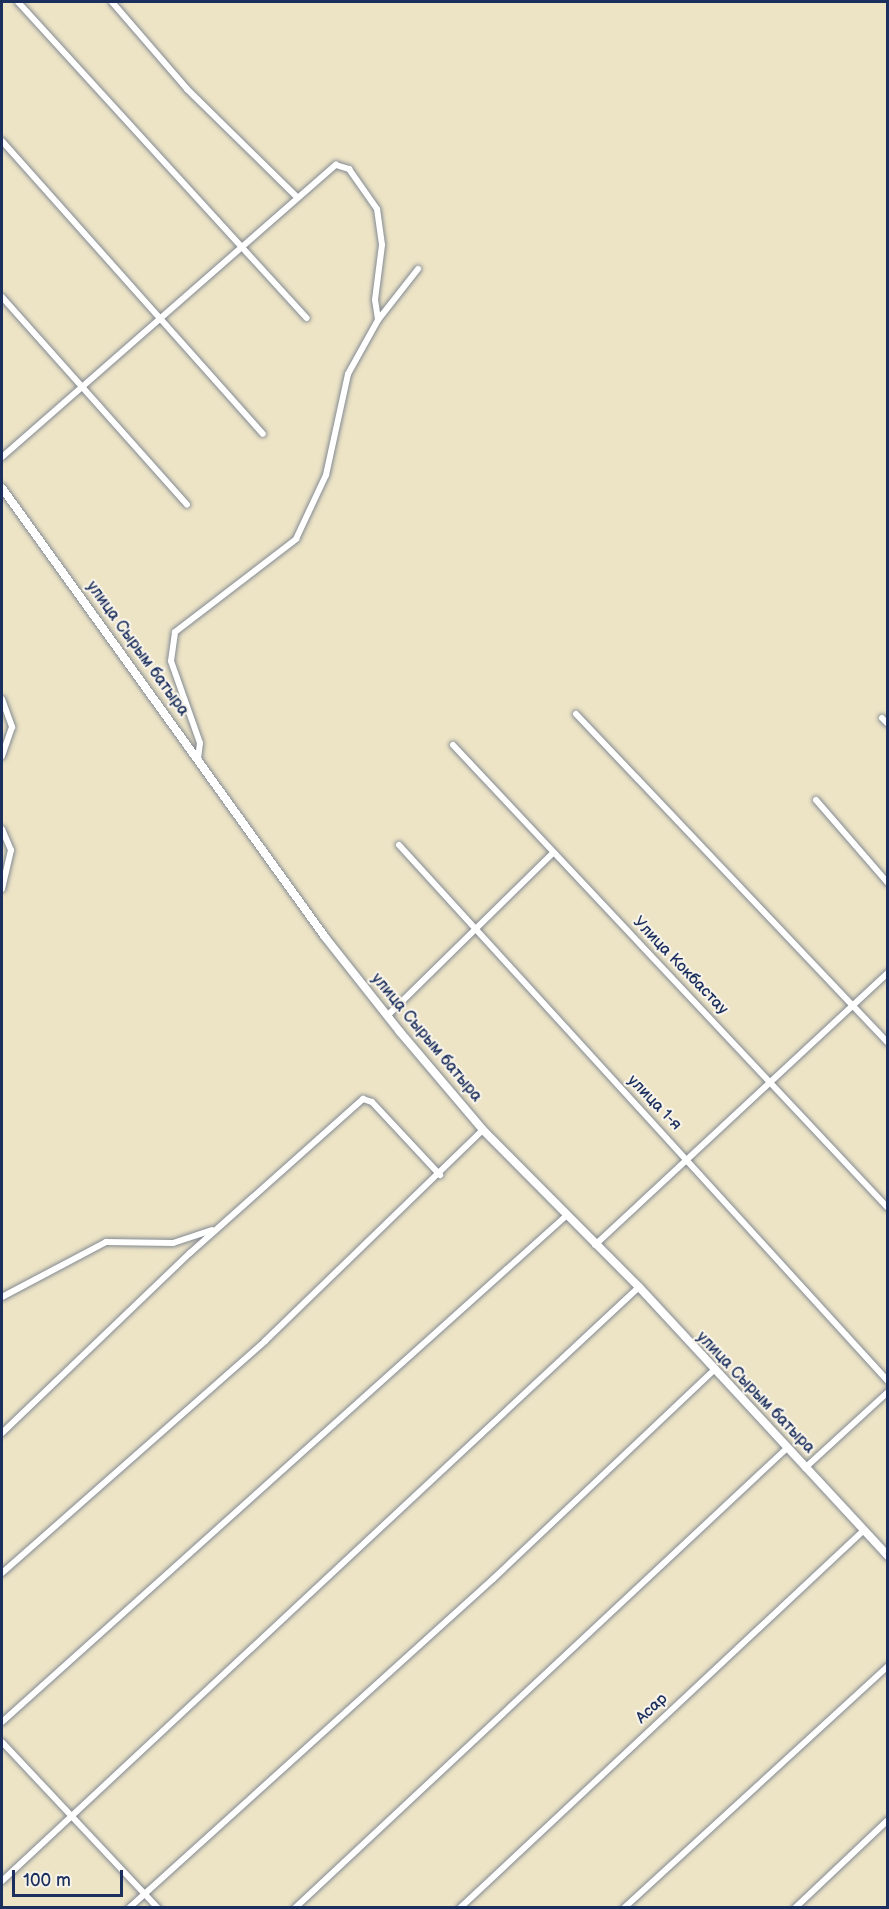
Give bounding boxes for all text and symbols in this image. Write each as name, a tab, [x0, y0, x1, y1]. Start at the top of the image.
street label: улица Сырым батыра	[82, 578, 192, 720]
street label: Улица Кокбастау	[628, 913, 732, 1019]
street label: улица Сырым батыра	[367, 970, 485, 1106]
street label: улица 1-я	[623, 1071, 685, 1135]
street label: улица Сырым батыра	[692, 1328, 818, 1458]
street label: Асар	[632, 1690, 672, 1728]
scale bar	[15, 1858, 126, 1896]
text: 100 m	[23, 1870, 71, 1891]

